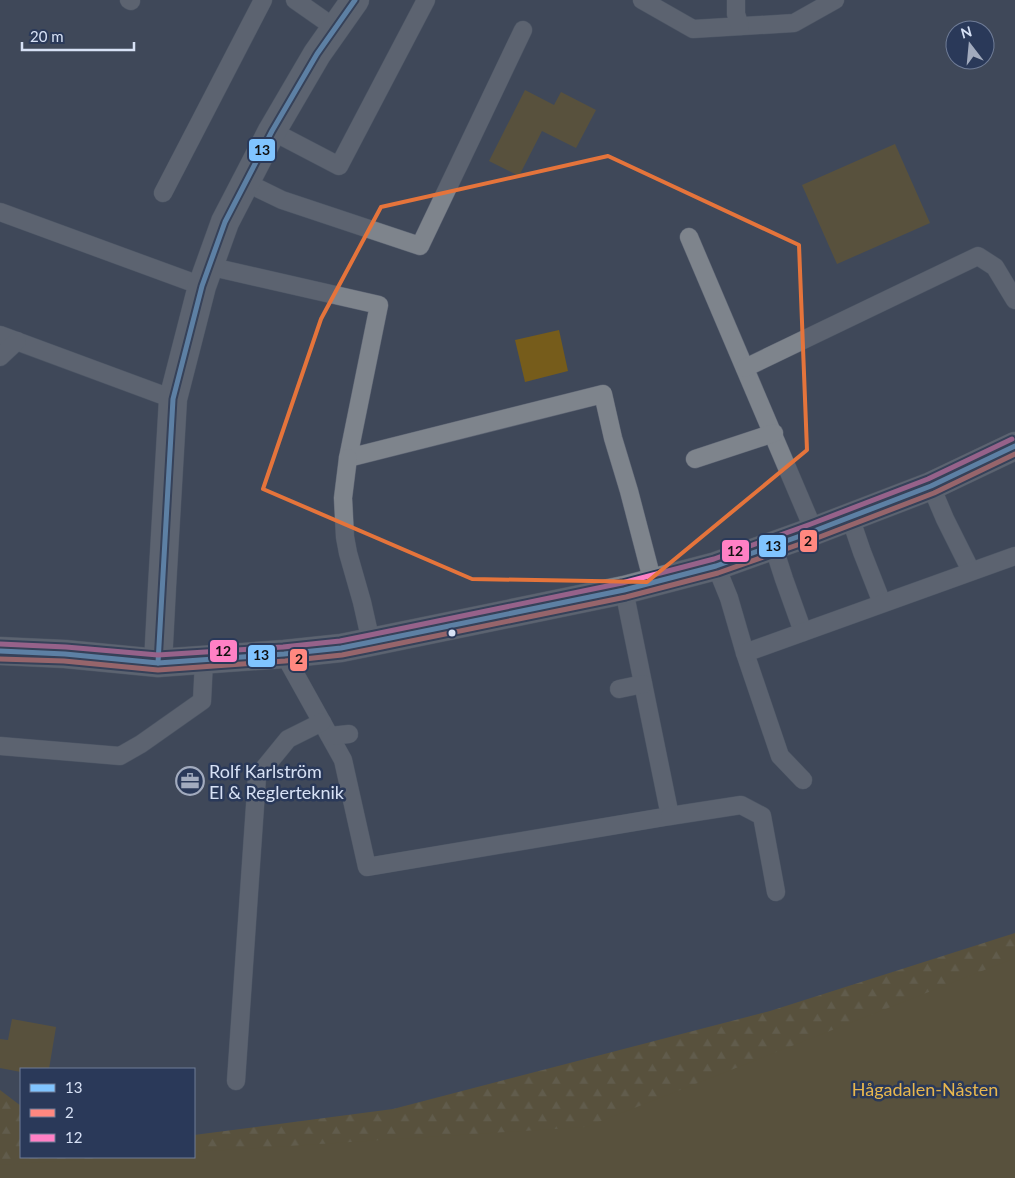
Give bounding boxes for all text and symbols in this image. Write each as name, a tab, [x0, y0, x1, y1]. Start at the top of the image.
scale bar	[22, 20, 135, 52]
north arrow	[945, 20, 995, 70]
text: N	[959, 22, 974, 42]
text: 20 m	[30, 27, 64, 45]
line badge: 13	[248, 138, 276, 162]
text: 13	[254, 141, 270, 158]
line badge: 2	[799, 529, 818, 553]
text: 2	[804, 532, 812, 549]
line badge: 13	[758, 534, 787, 558]
text: 13	[765, 537, 781, 554]
line badge: 12	[721, 539, 750, 563]
text: 12	[727, 542, 743, 559]
unlabelled marker	[447, 628, 457, 638]
line badge: 12	[209, 639, 238, 663]
text: 12	[215, 642, 231, 659]
line badge: 13	[247, 644, 276, 668]
text: 13	[253, 646, 269, 663]
line badge: 2	[289, 648, 308, 672]
text: 2	[295, 650, 303, 667]
place label: Rolf Karlström El & Reglerteknik	[209, 760, 345, 803]
office icon: Rolf Karlström El & Reglerteknik	[175, 766, 205, 796]
legend	[20, 1068, 195, 1158]
text: 13	[65, 1078, 82, 1096]
park label: Hågadalen-Nåsten	[852, 1078, 998, 1100]
text: 2	[65, 1103, 74, 1121]
text: 12	[65, 1128, 82, 1146]

